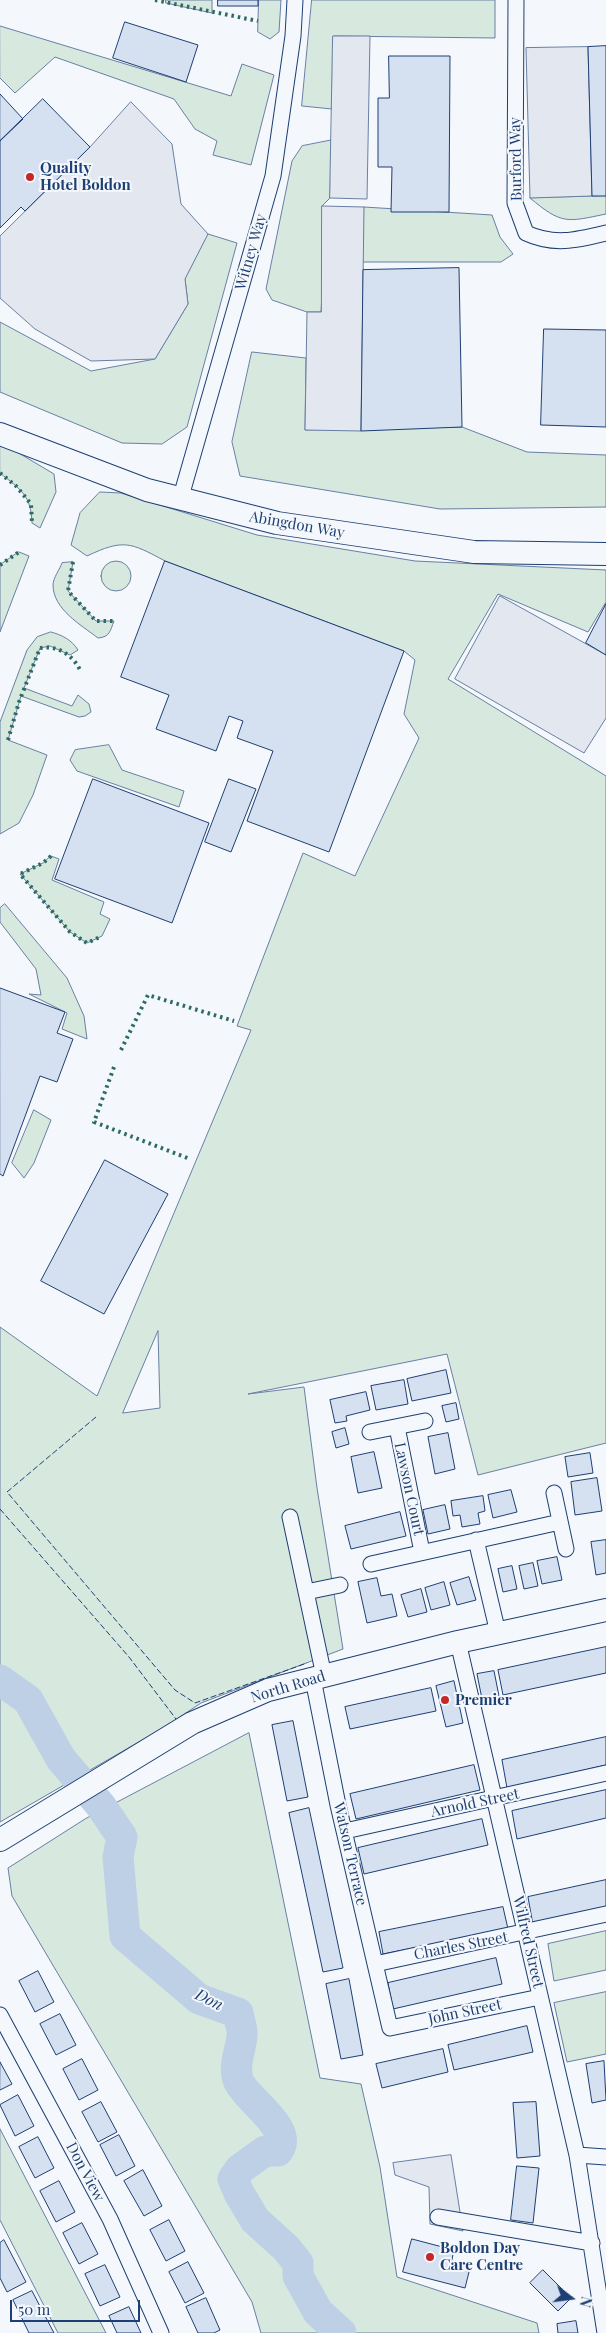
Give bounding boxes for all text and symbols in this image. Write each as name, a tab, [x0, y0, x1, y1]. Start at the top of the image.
street label: Burford Way	[506, 117, 526, 201]
place label: Quality Hotel Boldon	[40, 159, 131, 194]
marker: Quality Hotel Boldon	[24, 171, 36, 183]
street label: Witney Way	[232, 212, 270, 292]
street label: Abingdon Way	[248, 508, 346, 542]
street label: Lawson Court	[390, 1441, 428, 1537]
street label: North Road	[248, 1667, 328, 1707]
place label: Premier	[455, 1691, 512, 1709]
marker: Premier	[439, 1694, 451, 1706]
street label: Arnold Street	[429, 1785, 521, 1821]
street label: Watson Terrace	[329, 1801, 371, 1907]
street label: Wilfred Street	[509, 1894, 547, 1990]
street label: Charles Street	[412, 1928, 510, 1964]
water label: Don	[192, 1985, 226, 2015]
street label: John Street	[427, 1995, 503, 2029]
street label: Don View	[62, 2139, 108, 2205]
place label: Boldon Day Care Centre	[440, 2239, 523, 2274]
marker: Boldon Day Care Centre	[424, 2251, 436, 2263]
north arrow	[546, 2273, 596, 2323]
scale bar	[12, 2290, 142, 2322]
text: N	[575, 2295, 596, 2309]
text: 50 m	[18, 2299, 50, 2319]

